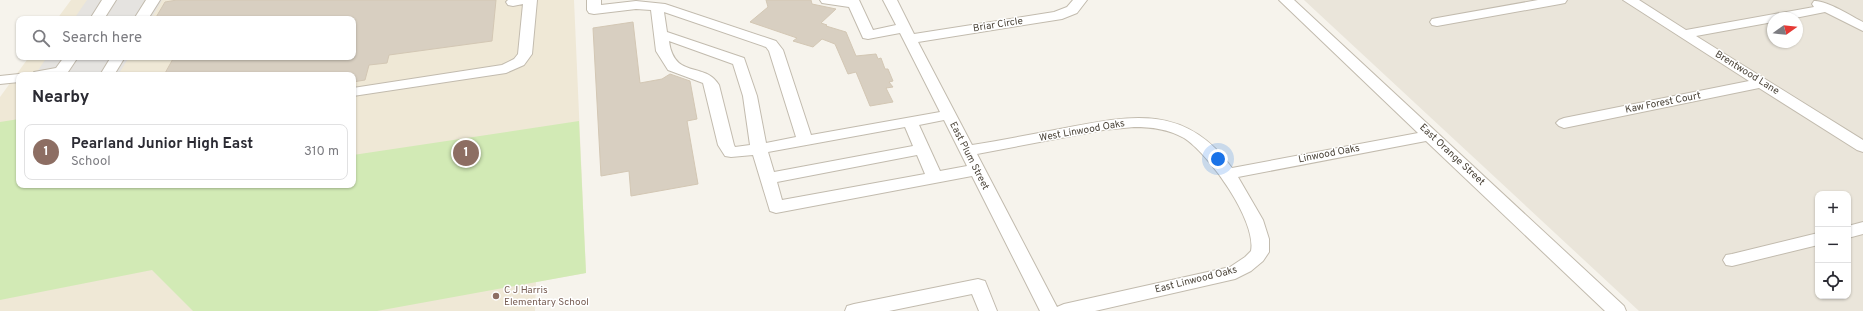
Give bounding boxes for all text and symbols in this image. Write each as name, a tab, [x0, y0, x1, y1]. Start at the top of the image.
north arrow	[1767, 12, 1803, 48]
street label: Briar Circle	[972, 15, 1024, 35]
search box	[16, 16, 356, 60]
icon: search	[30, 27, 52, 49]
text: Search here	[62, 29, 142, 48]
street label: Brentwood Lane	[1712, 48, 1782, 98]
text: Nearby	[32, 87, 89, 109]
street label: Kaw Forest Court	[1624, 89, 1702, 117]
street label: West Linwood Oaks	[1038, 117, 1126, 145]
street label: East Plum Street	[946, 120, 992, 193]
street label: East Orange Street	[1416, 121, 1488, 189]
text: Pearland Junior High East	[71, 135, 253, 154]
pin: 1	[453, 138, 479, 168]
street label: Linwood Oaks	[1297, 142, 1361, 166]
text: 1	[43, 144, 49, 160]
text: 310 m	[304, 144, 339, 160]
your location	[1208, 149, 1228, 169]
text: School	[71, 154, 111, 170]
map controls	[1815, 191, 1851, 299]
button: +	[1815, 191, 1851, 227]
button: −	[1815, 227, 1851, 263]
street label: East Linwood Oaks	[1154, 263, 1239, 296]
button: locate	[1815, 263, 1851, 299]
place label: C J Harris Elementary School	[504, 284, 589, 309]
marker: C J Harris Elementary School	[491, 291, 501, 301]

